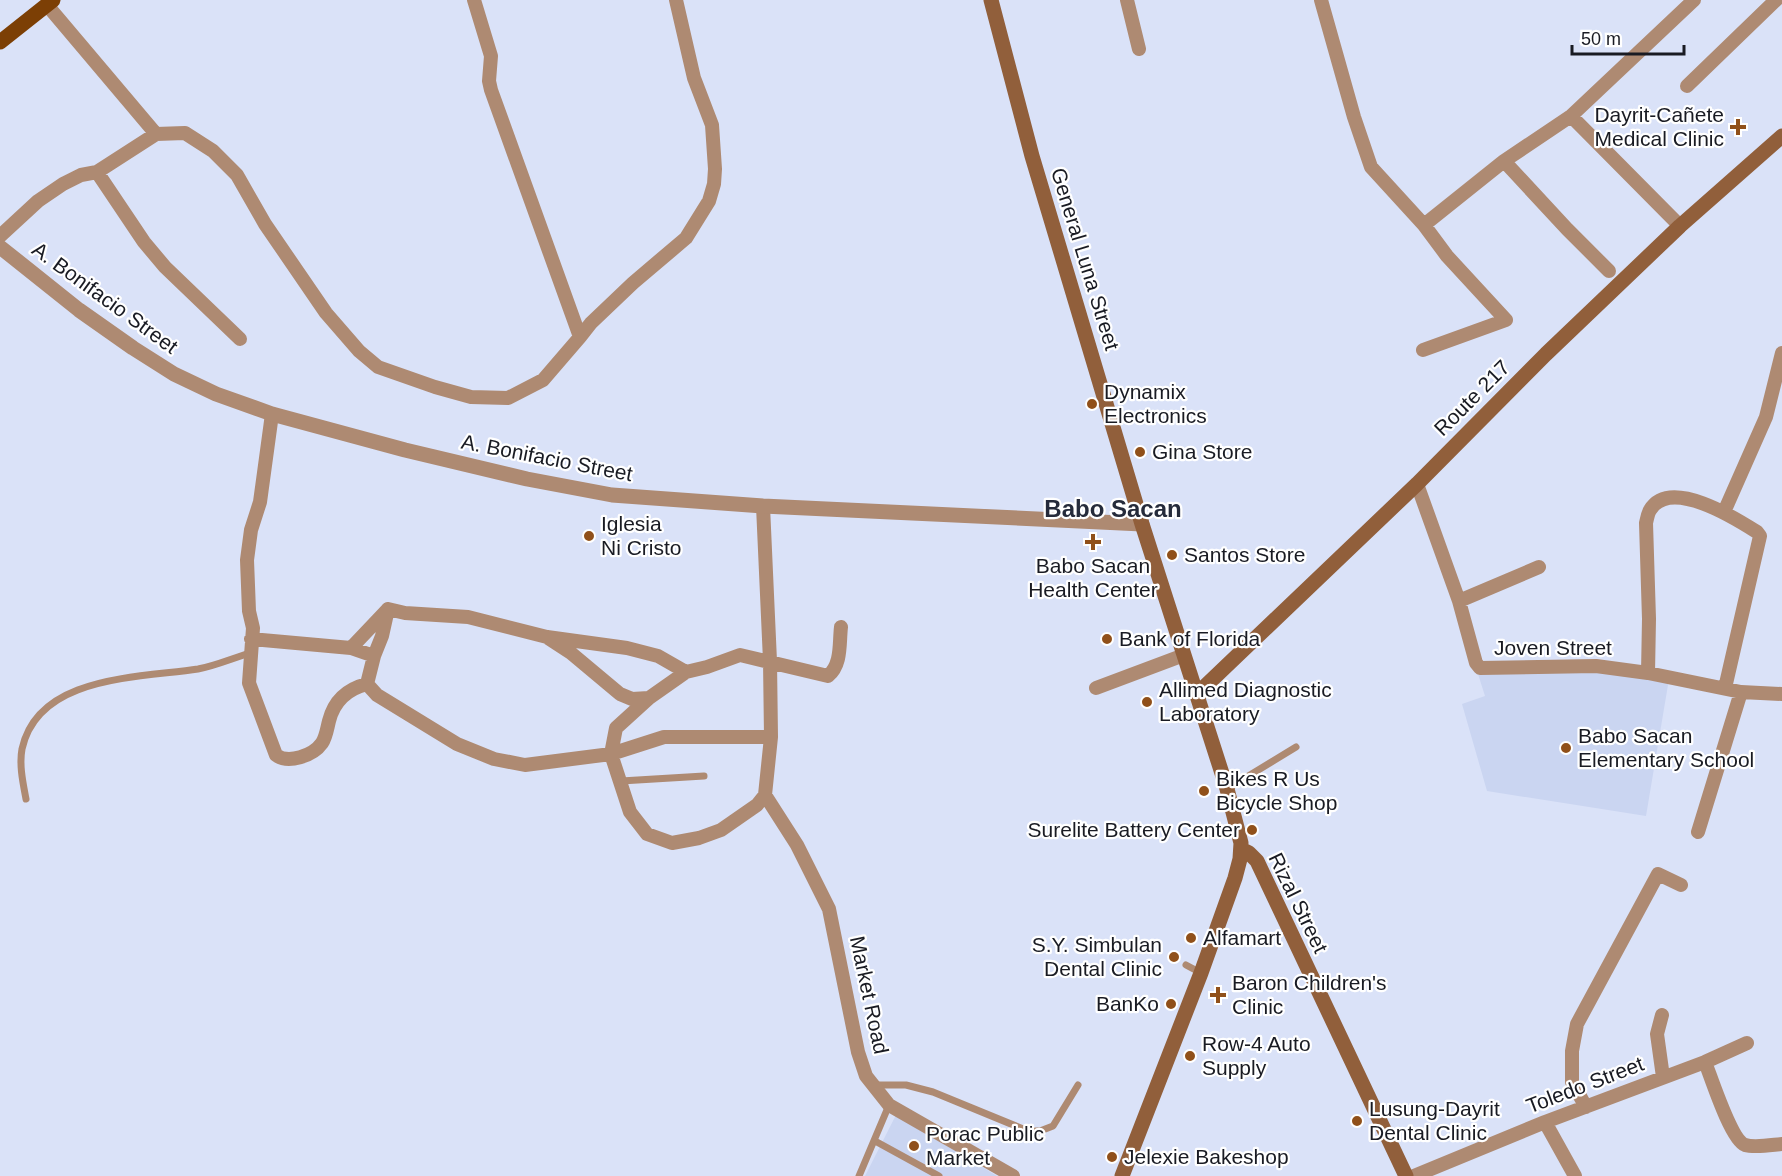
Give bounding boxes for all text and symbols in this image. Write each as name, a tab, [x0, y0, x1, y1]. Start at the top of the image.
scale bar	[1572, 18, 1684, 56]
text: 50 m	[1581, 29, 1621, 49]
place label: Dayrit-Cañete Medical Clinic	[1594, 103, 1724, 150]
marker: Dayrit-Cañete Medical Clinic	[1729, 118, 1747, 136]
street label: General Luna Street	[1047, 165, 1124, 353]
street label: A. Bonifacio Street	[28, 237, 183, 358]
street label: Route 217	[1429, 355, 1514, 440]
place label: Dynamix Electronics	[1104, 380, 1207, 427]
marker: Dynamix Electronics	[1085, 397, 1099, 411]
street label: A. Bonifacio Street	[460, 430, 635, 485]
place label: Gina Store	[1152, 440, 1252, 463]
marker: Gina Store	[1133, 445, 1147, 459]
district label: Babo Sacan	[1044, 495, 1182, 522]
place label: Iglesia Ni Cristo	[601, 512, 682, 559]
marker: Iglesia Ni Cristo	[582, 529, 596, 543]
marker: Babo Sacan Health Center	[1084, 533, 1102, 551]
place label: Santos Store	[1184, 543, 1305, 566]
marker: Santos Store	[1165, 548, 1179, 562]
place label: Babo Sacan Health Center	[1028, 554, 1158, 601]
place label: Bank of Florida	[1119, 627, 1261, 650]
marker: Bank of Florida	[1100, 632, 1114, 646]
street label: Joven Street	[1494, 636, 1612, 659]
place label: Allimed Diagnostic Laboratory	[1159, 678, 1332, 725]
marker: Allimed Diagnostic Laboratory	[1140, 695, 1154, 709]
place label: Babo Sacan Elementary School	[1578, 724, 1754, 771]
marker: Babo Sacan Elementary School	[1559, 741, 1573, 755]
place label: Bikes R Us Bicycle Shop	[1216, 767, 1337, 814]
marker: Bikes R Us Bicycle Shop	[1197, 784, 1211, 798]
place label: Surelite Battery Center	[1028, 818, 1240, 841]
marker: Surelite Battery Center	[1245, 823, 1259, 837]
street label: Rizal Street	[1264, 849, 1333, 957]
place label: Alfamart	[1203, 926, 1281, 949]
marker: Alfamart	[1184, 931, 1198, 945]
place label: S.Y. Simbulan Dental Clinic	[1032, 933, 1162, 980]
street label: Market Road	[846, 934, 893, 1056]
marker: S.Y. Simbulan Dental Clinic	[1167, 950, 1181, 964]
place label: Baron Children's Clinic	[1232, 971, 1387, 1018]
marker: Baron Children's Clinic	[1209, 986, 1227, 1004]
place label: BanKo	[1096, 992, 1159, 1015]
marker: BanKo	[1164, 997, 1178, 1011]
place label: Row-4 Auto Supply	[1202, 1032, 1311, 1079]
marker: Row-4 Auto Supply	[1183, 1049, 1197, 1063]
street label: Toledo Street	[1523, 1052, 1647, 1117]
place label: Lusung-Dayrit Dental Clinic	[1369, 1097, 1500, 1144]
marker: Lusung-Dayrit Dental Clinic	[1350, 1114, 1364, 1128]
place label: Porac Public Market	[926, 1122, 1044, 1169]
marker: Porac Public Market	[907, 1139, 921, 1153]
place label: Jelexie Bakeshop	[1124, 1145, 1289, 1168]
marker: Jelexie Bakeshop	[1105, 1150, 1119, 1164]

